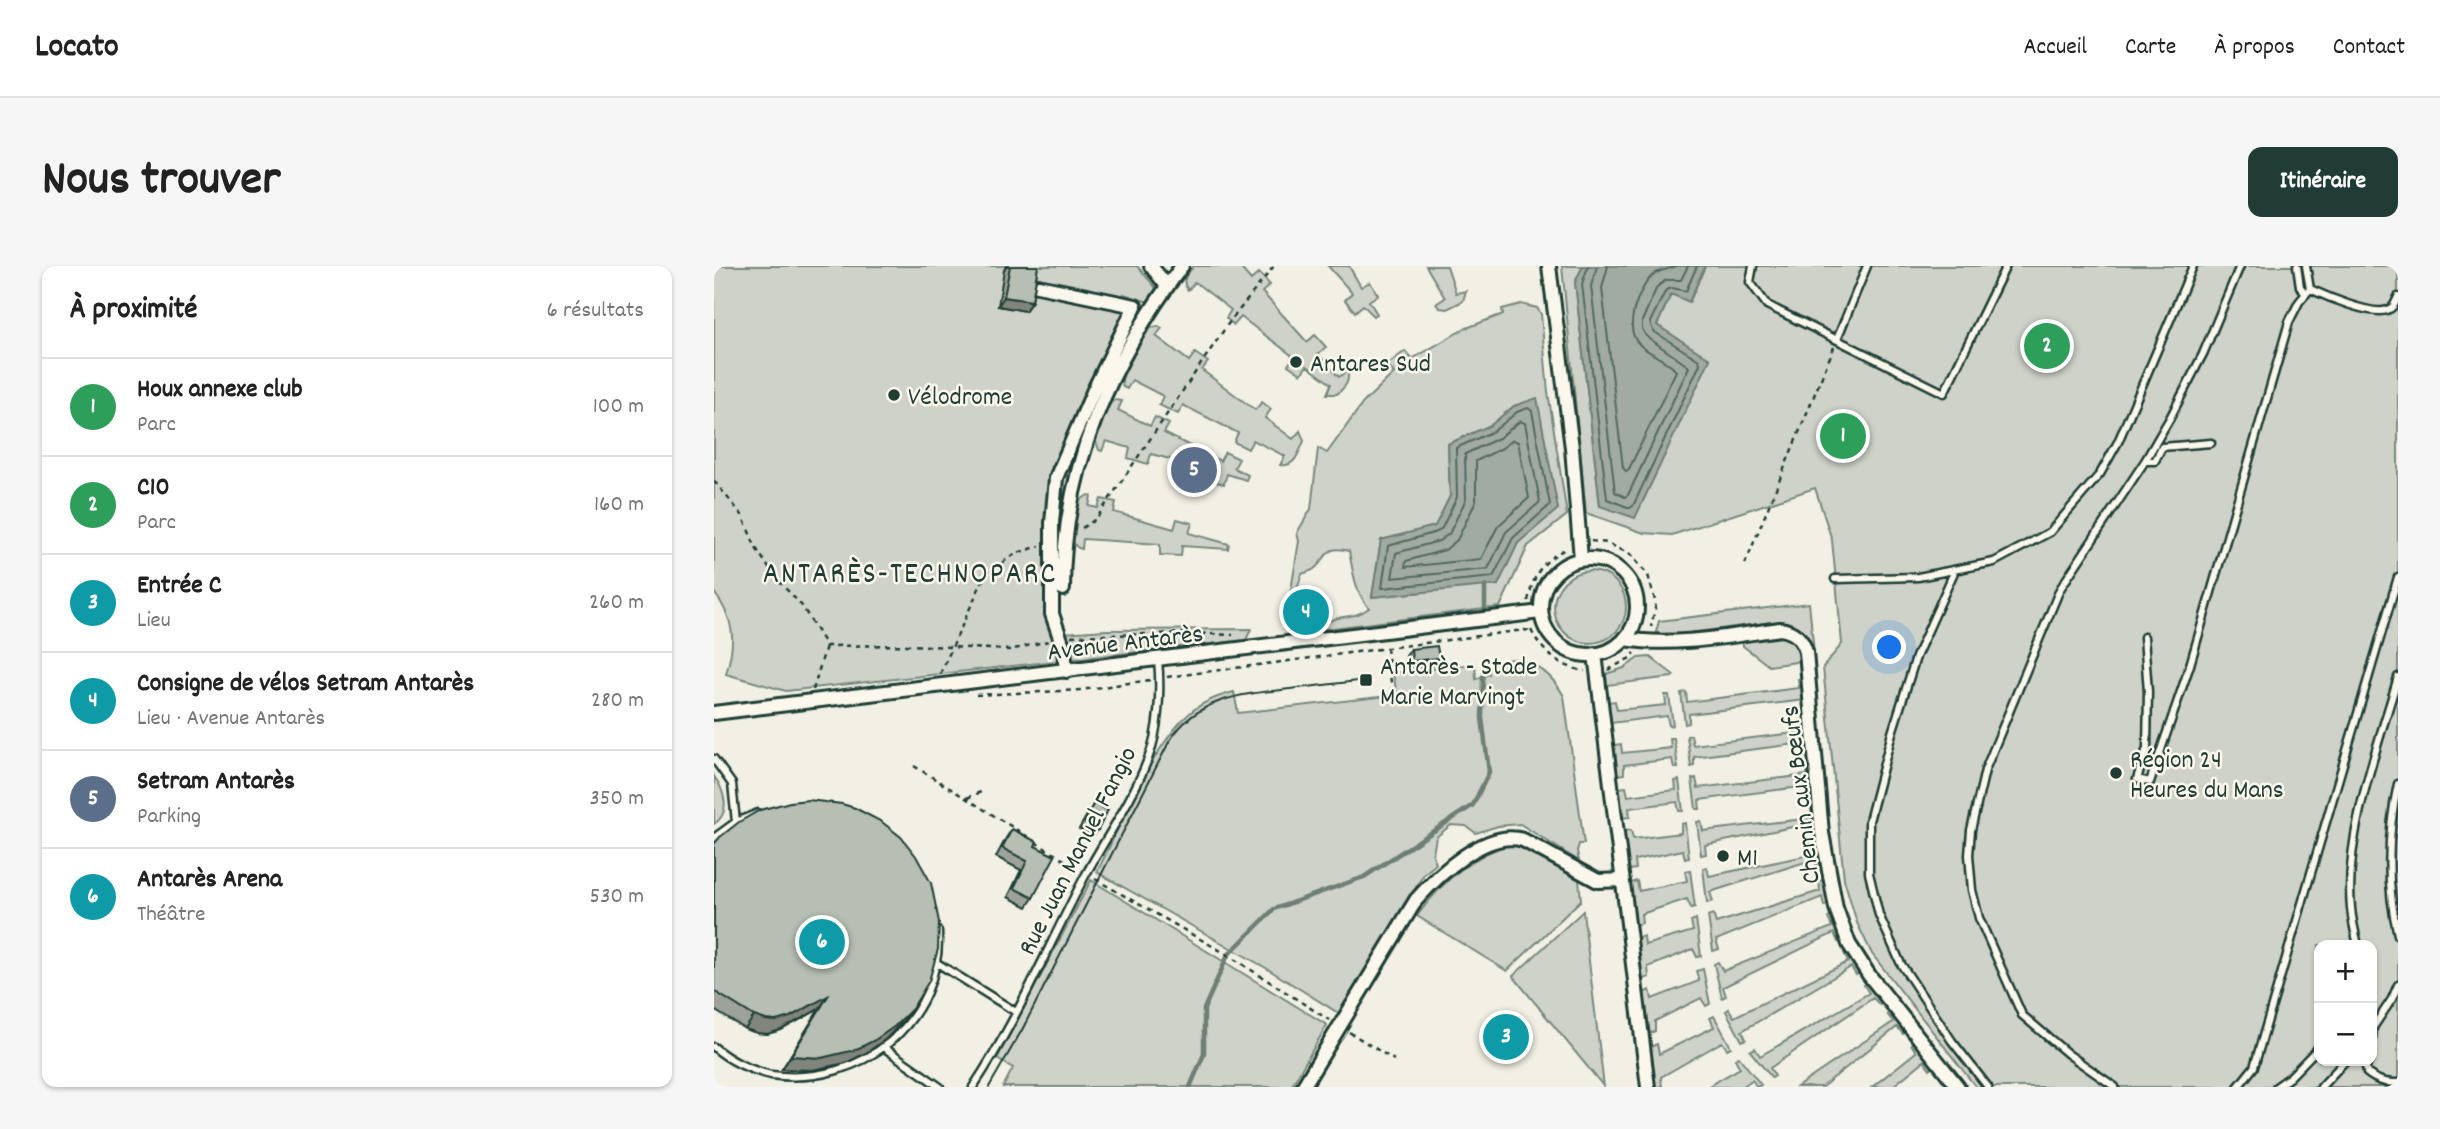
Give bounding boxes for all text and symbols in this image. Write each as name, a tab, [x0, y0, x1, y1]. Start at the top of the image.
text: Locato	[35, 25, 119, 72]
text: Accueil	[2023, 31, 2087, 65]
text: Carte	[2125, 31, 2176, 65]
text: À propos	[2214, 31, 2295, 65]
text: Contact	[2333, 31, 2405, 65]
text: Nous trouver	[42, 147, 280, 217]
button: Itinéraire	[2248, 147, 2398, 217]
text: À proximité	[70, 290, 197, 333]
text: 6 résultats	[547, 295, 644, 328]
pin: 2	[2024, 320, 2070, 372]
place label: Antares Sud	[1310, 347, 1431, 384]
marker: Antares Sud	[1288, 354, 1304, 370]
text: Houx annexe club	[137, 372, 303, 409]
place label: Vélodrome	[908, 380, 1012, 417]
marker: Vélodrome	[886, 387, 902, 403]
text: 1	[90, 391, 96, 424]
text: 100 m	[593, 391, 644, 424]
text: Parc	[137, 409, 176, 442]
pin: 1	[1820, 410, 1866, 462]
pin: 5	[1171, 444, 1217, 496]
text: C10	[137, 470, 170, 507]
text: 2	[88, 489, 98, 522]
text: 160 m	[594, 489, 644, 522]
text: Parc	[137, 507, 176, 540]
district label: ANTARÈS-TECHNOPARC	[763, 555, 1057, 598]
text: Entrée C	[137, 568, 222, 605]
pin: 4	[1283, 586, 1329, 638]
text: 3	[88, 587, 98, 620]
text: 260 m	[589, 587, 644, 620]
text: Lieu	[137, 605, 171, 638]
street label: Avenue Antarès	[1045, 617, 1206, 672]
your location	[1872, 630, 1906, 664]
place label: Antarès - Stade Marie Marvingt	[1380, 650, 1537, 717]
text: Consigne de vélos Setram Antarès	[137, 666, 474, 703]
marker: Antarès - Stade Marie Marvingt	[1358, 672, 1374, 688]
text: 4	[88, 685, 98, 718]
text: 280 m	[591, 685, 644, 718]
text: Lieu · Avenue Antarès	[137, 703, 325, 736]
street label: Chemin aux Bœufs	[1773, 703, 1832, 886]
street label: Rue Juan Manuel Fangio	[1010, 741, 1148, 962]
place label: Région 24 Heures du Mans	[2130, 743, 2284, 810]
text: Setram Antarès	[137, 764, 295, 801]
marker: Région 24 Heures du Mans	[2108, 765, 2124, 781]
text: 5	[88, 783, 98, 816]
text: 350 m	[590, 783, 644, 816]
text: Parking	[137, 801, 201, 834]
place label: M1	[1737, 841, 1758, 878]
marker: M1	[1715, 848, 1731, 864]
text: Antarès Arena	[137, 862, 282, 899]
text: 6	[87, 881, 99, 914]
text: 530 m	[590, 881, 644, 914]
text: Théâtre	[137, 899, 205, 932]
pin: 6	[799, 916, 845, 968]
map controls	[2314, 940, 2377, 1066]
button: +	[2314, 940, 2377, 1003]
button: −	[2314, 1003, 2377, 1066]
pin: 3	[1483, 1011, 1529, 1063]

